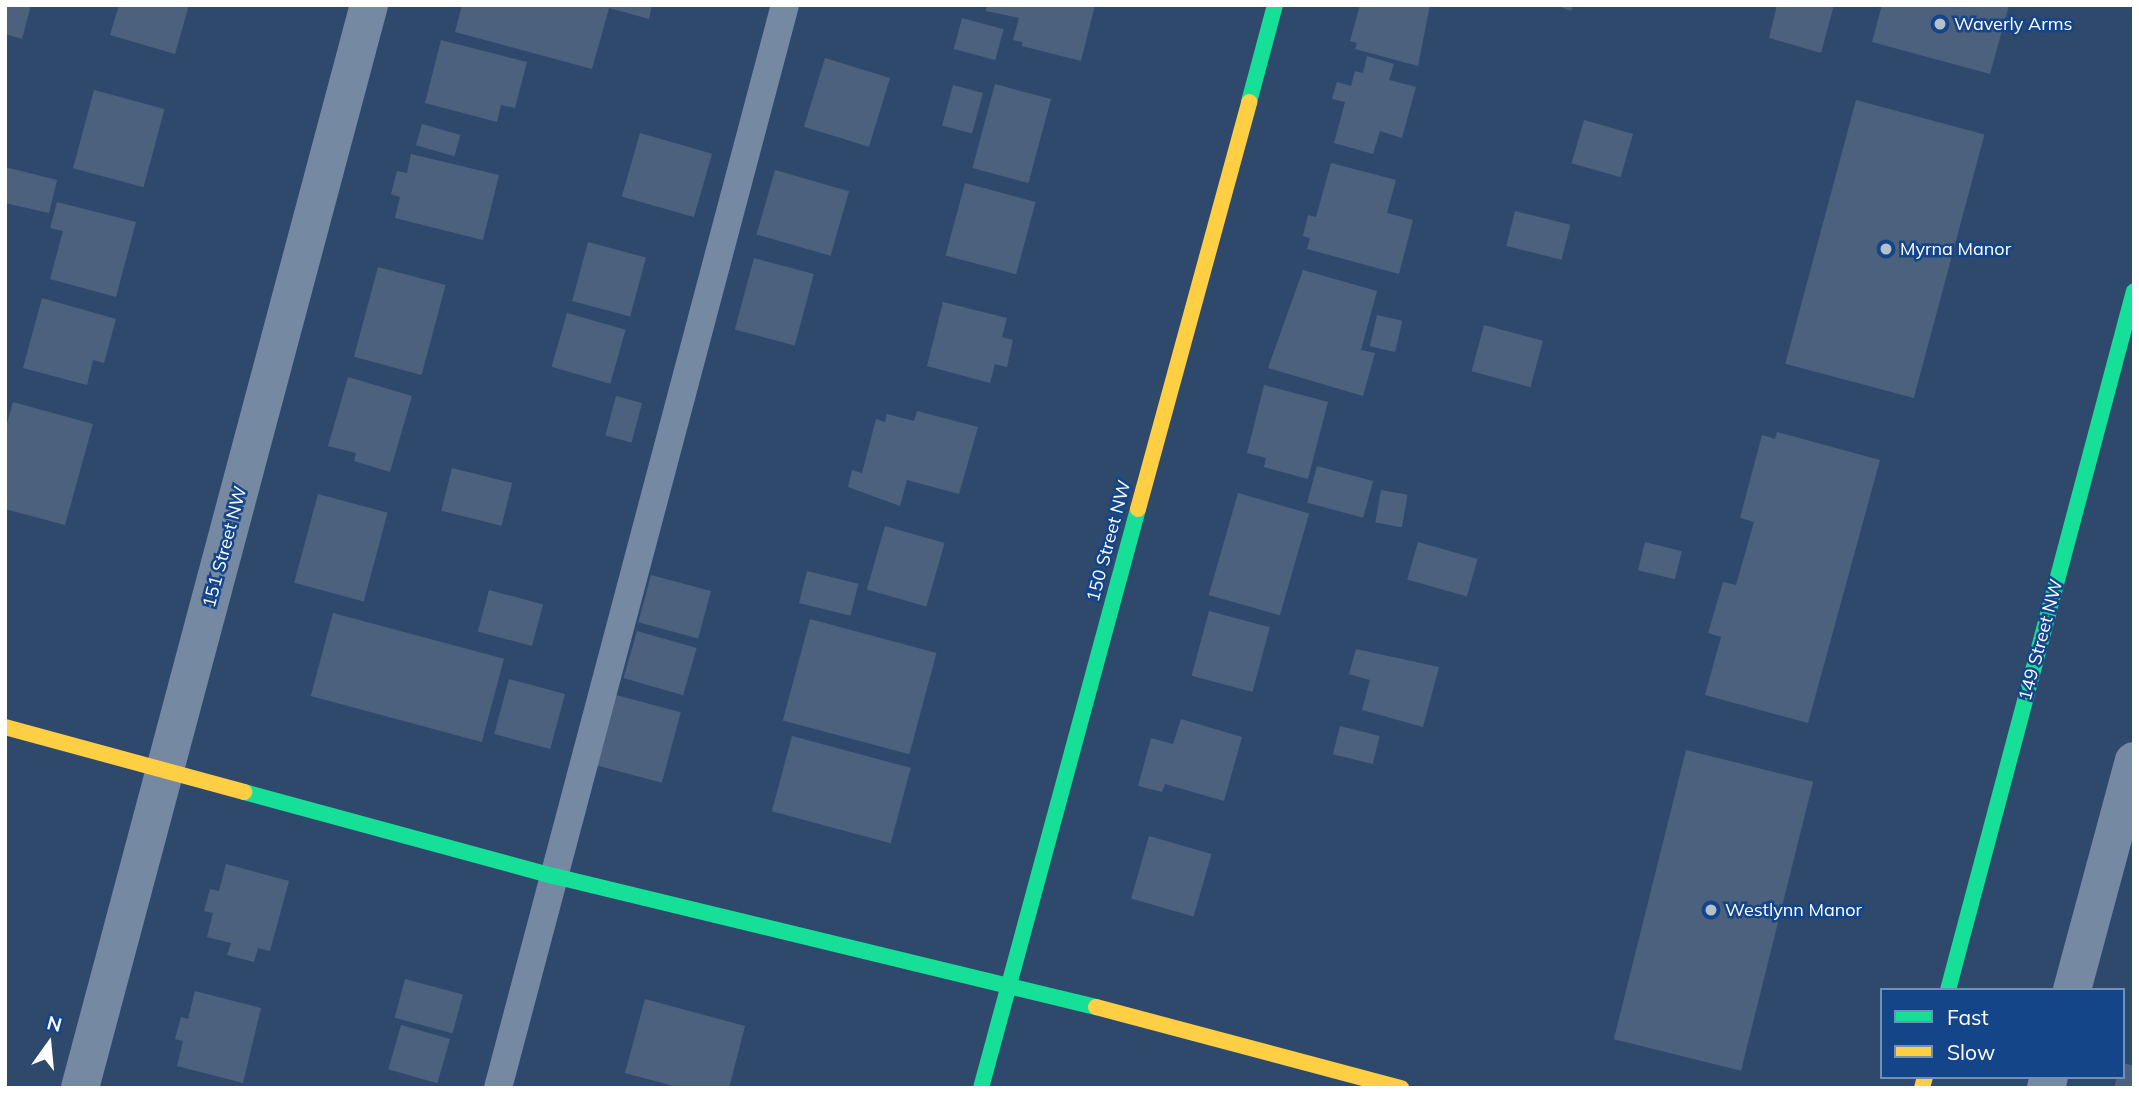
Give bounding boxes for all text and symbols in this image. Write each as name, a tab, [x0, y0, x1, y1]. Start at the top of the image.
place label: Waverly Arms	[1954, 13, 2072, 35]
marker: Waverly Arms	[1932, 16, 1948, 32]
place label: Myrna Manor	[1900, 238, 2011, 260]
marker: Myrna Manor	[1878, 241, 1894, 257]
street label: 150 Street NW	[1082, 478, 1136, 604]
street label: 151 Street NW	[198, 484, 252, 610]
street label: 149 Street NW	[2014, 577, 2068, 703]
place label: Westlynn Manor	[1725, 899, 1862, 921]
marker: Westlynn Manor	[1703, 902, 1719, 918]
legend	[1880, 988, 2125, 1079]
text: Fast	[1947, 1004, 1989, 1030]
north arrow	[14, 1009, 84, 1079]
text: N	[44, 1010, 64, 1037]
text: Slow	[1947, 1039, 1995, 1065]

